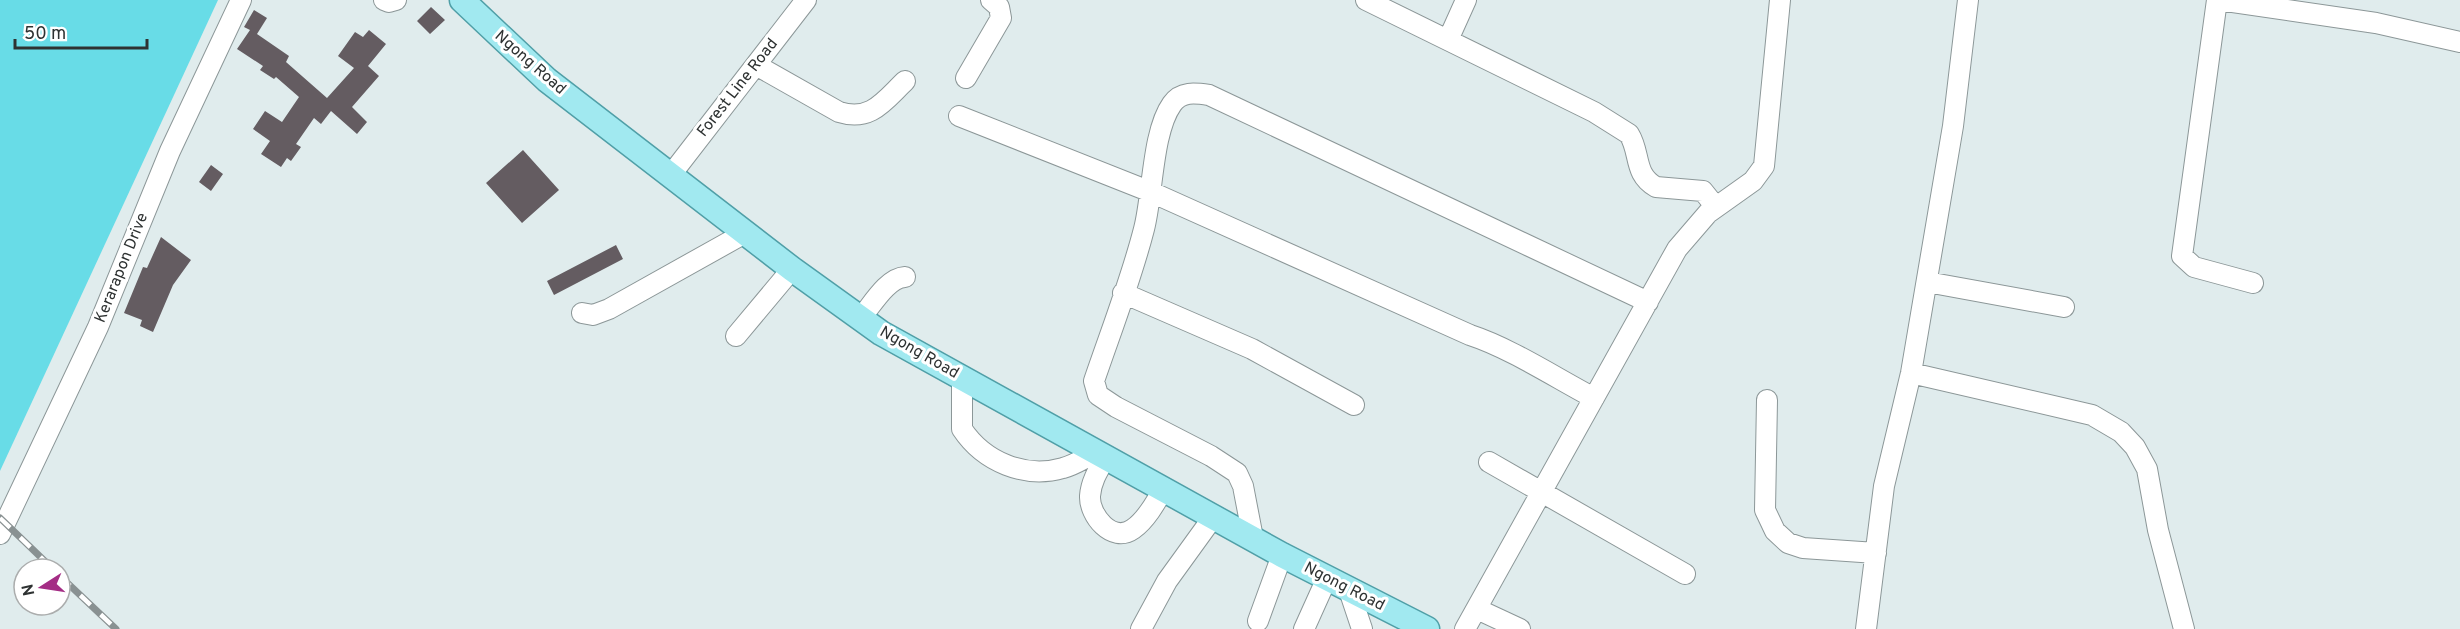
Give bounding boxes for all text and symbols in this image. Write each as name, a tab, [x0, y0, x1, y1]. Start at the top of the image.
scale bar	[15, 12, 147, 50]
text: 50 m	[24, 23, 66, 46]
street label: Ngong Road	[490, 27, 570, 99]
street label: Forest Line Road	[693, 35, 783, 141]
street label: Kerarapon Drive	[91, 210, 153, 326]
street label: Ngong Road	[876, 322, 962, 384]
north arrow	[12, 557, 72, 617]
street label: Ngong Road	[1300, 558, 1388, 616]
text: N	[18, 582, 40, 597]

